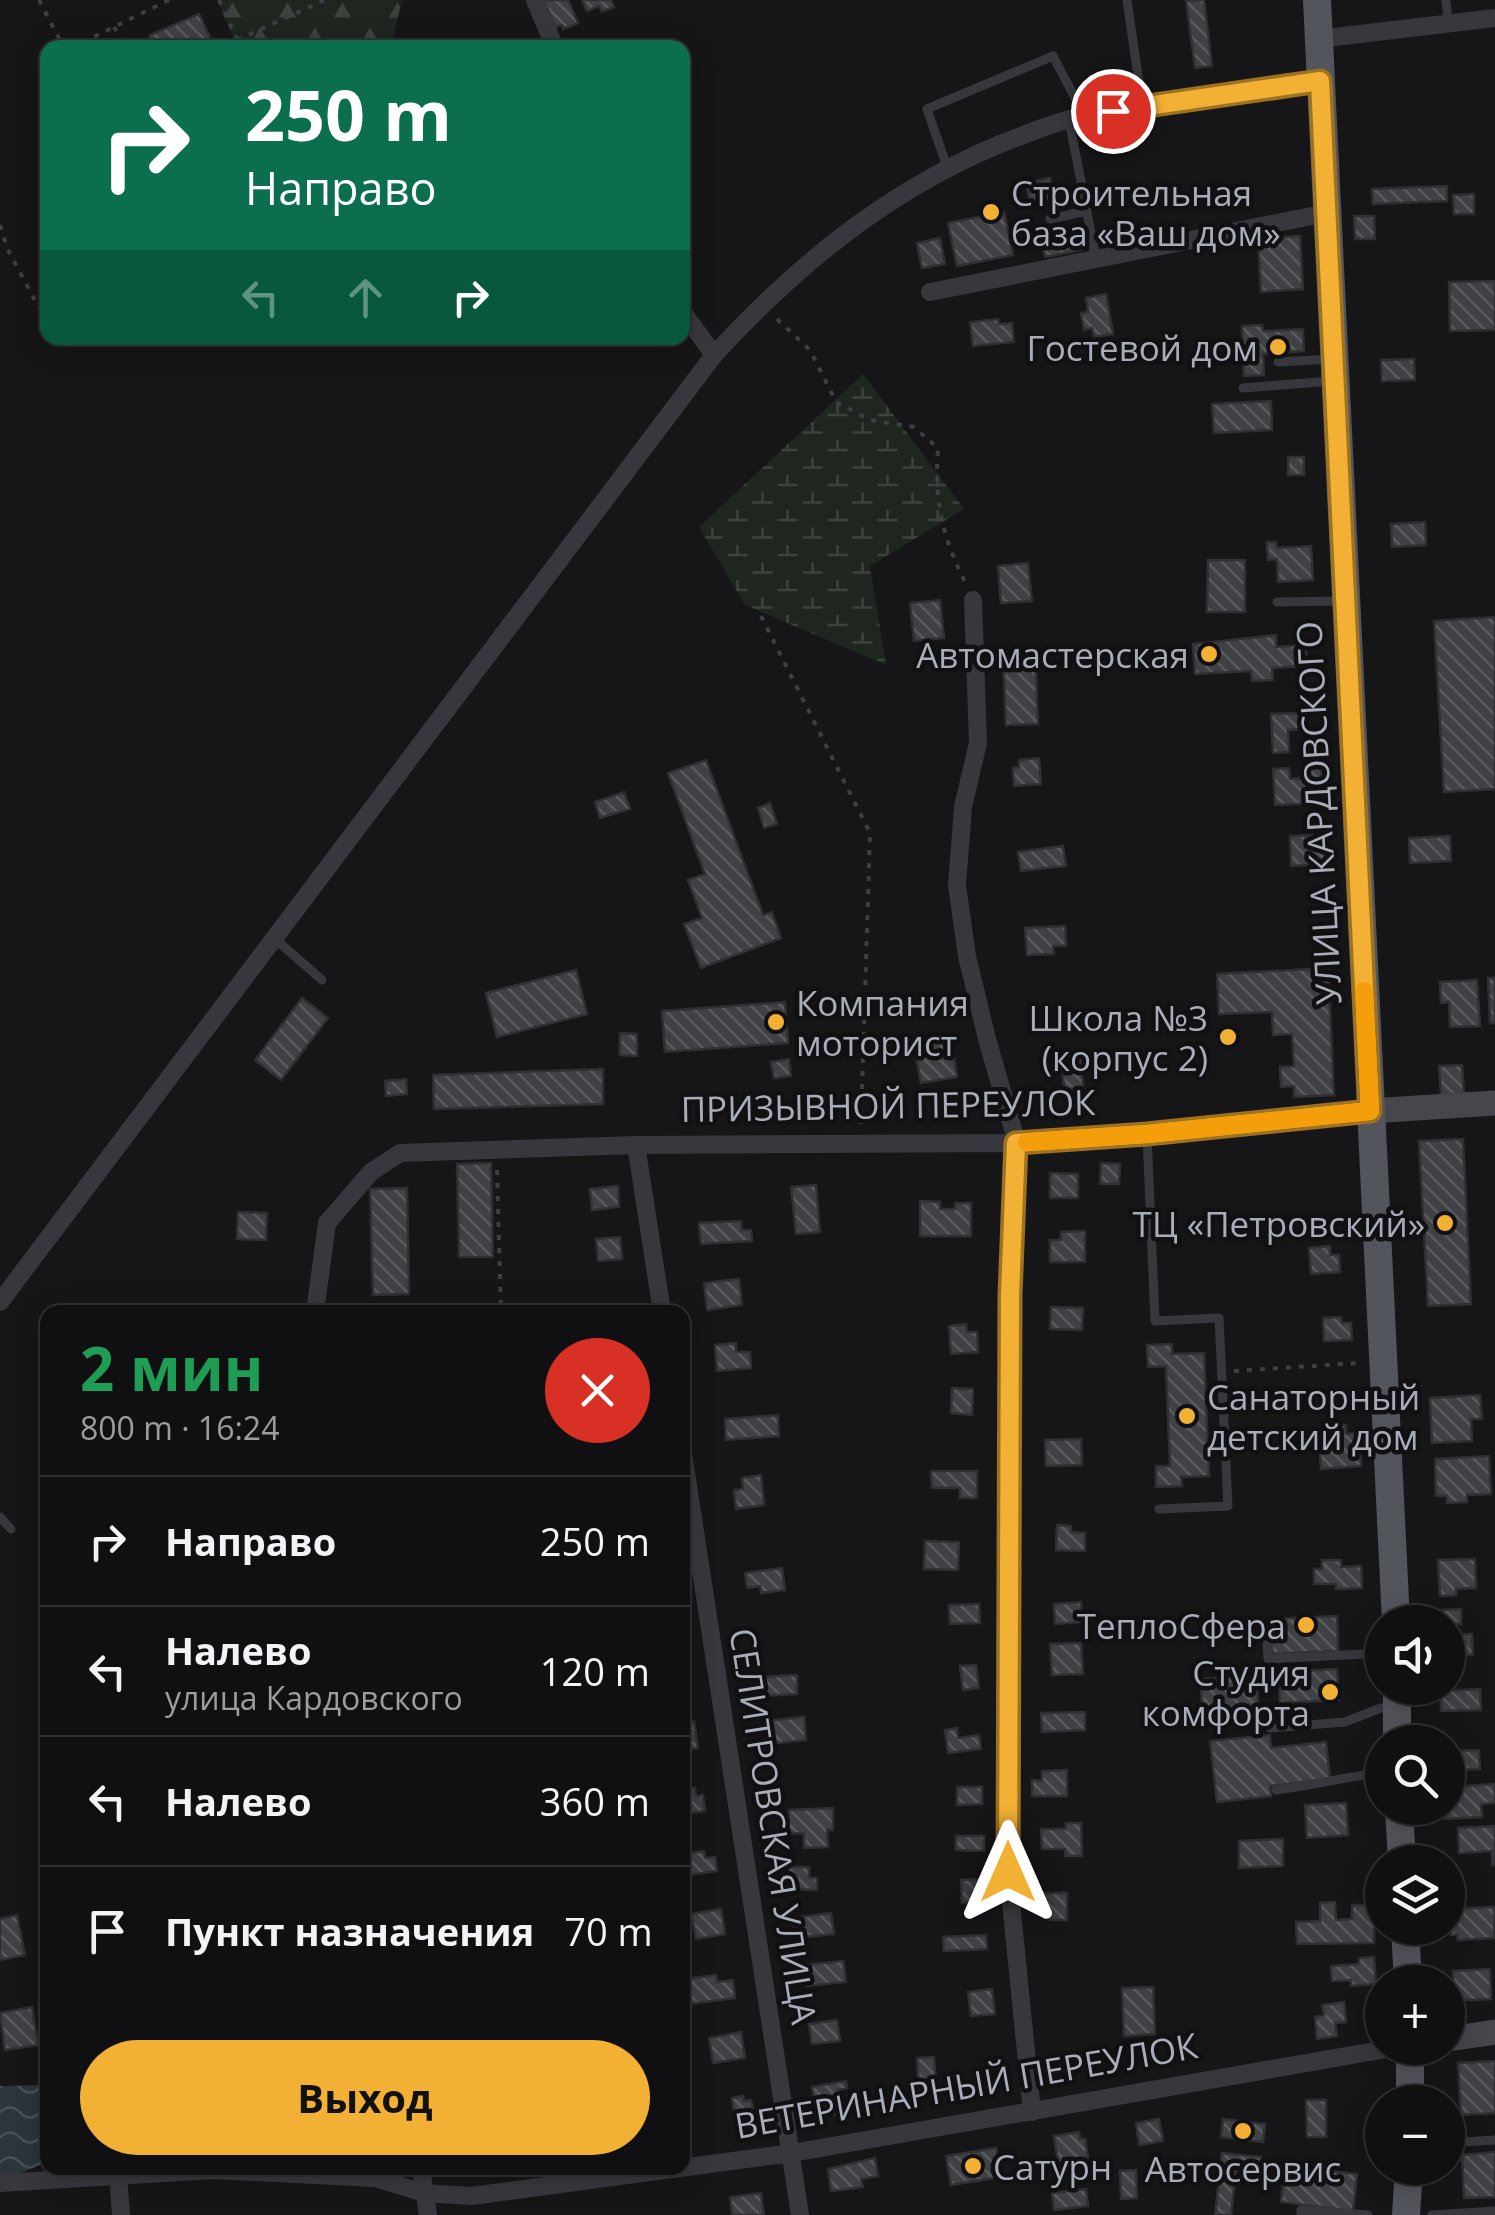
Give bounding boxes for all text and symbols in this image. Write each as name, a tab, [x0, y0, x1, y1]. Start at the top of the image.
text: 250 m	[245, 66, 452, 162]
pin	[1071, 69, 1156, 154]
icon: right	[80, 80, 210, 210]
icon: arrive	[1086, 84, 1141, 139]
text: Направо	[245, 157, 437, 218]
place label: Строительная база «Ваш дом»	[1011, 169, 1281, 256]
marker: Строительная база «Ваш дом»	[980, 201, 1002, 223]
icon: left	[233, 270, 288, 325]
icon: ahead	[338, 270, 393, 325]
icon: right	[443, 270, 498, 325]
place label: Гостевой дом	[1027, 324, 1258, 371]
marker: Гостевой дом	[1267, 336, 1289, 358]
street label: УЛИЦА КАРДОВСКОГО	[1284, 620, 1352, 1006]
place label: Автомастерская	[916, 631, 1189, 678]
marker: Автомастерская	[1198, 643, 1220, 665]
place label: Компания моторист	[796, 979, 969, 1066]
place label: Школа №3 (корпус 2)	[1029, 994, 1208, 1081]
marker: Компания моторист	[765, 1011, 787, 1033]
marker: Школа №3 (корпус 2)	[1217, 1026, 1239, 1048]
street label: ПРИЗЫВНОЙ ПЕРЕУЛОК	[680, 1078, 1096, 1132]
place label: ТЦ «Петровский»	[1133, 1200, 1425, 1247]
marker: ТЦ «Петровский»	[1434, 1212, 1456, 1234]
text: 2 мин	[80, 1327, 264, 1409]
button: close	[545, 1338, 650, 1443]
place label: Санаторный детский дом	[1207, 1373, 1420, 1460]
marker: Санаторный детский дом	[1176, 1405, 1198, 1427]
text: 800 m · 16:24	[80, 1406, 279, 1449]
icon: right	[80, 1514, 135, 1569]
text: Направо	[165, 1515, 336, 1567]
text: 250 m	[540, 1515, 650, 1567]
place label: ТеплоСфера	[1077, 1602, 1286, 1649]
map controls	[1365, 1605, 1465, 2185]
button: sound	[1365, 1605, 1465, 1705]
marker: ТеплоСфера	[1295, 1614, 1317, 1636]
text: Налево	[165, 1624, 311, 1676]
street label: СЕЛИТРОВСКАЯ УЛИЦА	[719, 1625, 829, 2028]
icon: left	[80, 1644, 135, 1699]
text: 120 m	[540, 1645, 650, 1697]
place label: Студия комфорта	[1142, 1649, 1310, 1736]
text: улица Кардовского	[165, 1676, 463, 1719]
marker: Студия комфорта	[1319, 1681, 1341, 1703]
button: search	[1365, 1725, 1465, 1825]
icon: left	[80, 1774, 135, 1829]
text: Налево	[165, 1775, 311, 1827]
text: 360 m	[540, 1775, 650, 1827]
position arrow	[956, 1820, 1060, 1924]
button: layers	[1365, 1845, 1465, 1945]
icon: arrive	[80, 1904, 135, 1959]
text: Пункт назначения	[165, 1905, 534, 1957]
text: 70 m	[564, 1905, 653, 1957]
button: +	[1365, 1965, 1465, 2065]
street label: ВЕТЕРИНАРНЫЙ ПЕРЕУЛОК	[731, 2021, 1202, 2149]
button: Выход	[80, 2040, 650, 2155]
button: −	[1365, 2085, 1465, 2185]
marker: Автосервис	[1232, 2120, 1254, 2142]
place label: Сатурн	[993, 2143, 1112, 2190]
place label: Автосервис	[1145, 2145, 1341, 2192]
marker: Сатурн	[962, 2155, 984, 2177]

